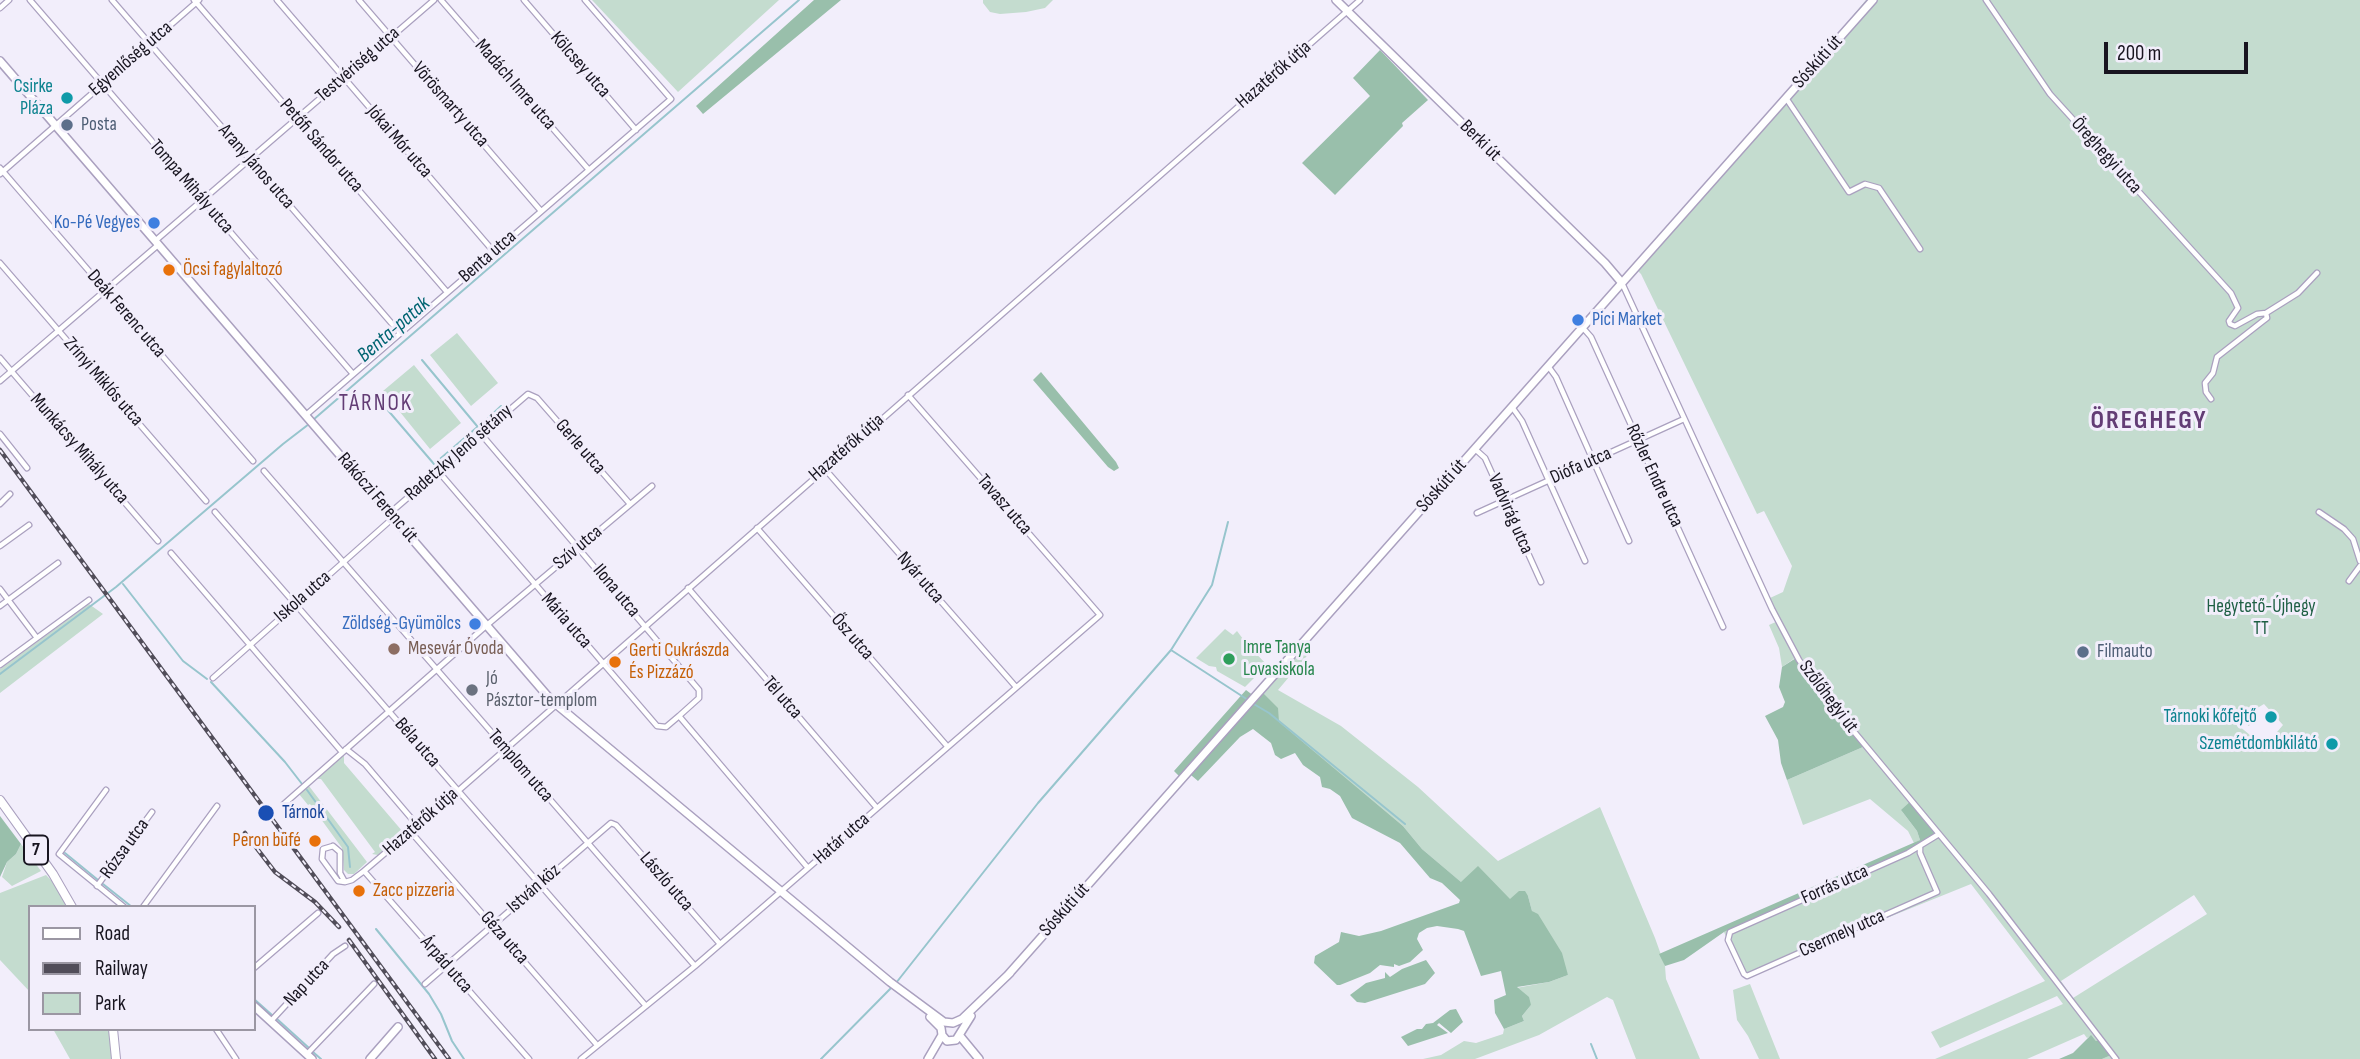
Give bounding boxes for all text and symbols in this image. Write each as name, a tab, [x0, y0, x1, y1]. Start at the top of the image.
street label: Egyenlőség utca	[85, 17, 177, 101]
street label: Testvériség utca	[311, 22, 405, 108]
street label: Kölcsey utca	[545, 27, 615, 103]
scale bar	[2108, 28, 2252, 72]
street label: Sóskúti út	[1788, 31, 1848, 93]
street label: Madách Imre utca	[469, 35, 561, 135]
street label: Hazatérők útja	[1232, 36, 1316, 114]
text: 200 m	[2117, 41, 2161, 66]
street label: Vörösmarty utca	[407, 58, 493, 152]
place label: Csirke Pláza	[14, 76, 53, 120]
marker: Csirke Pláza	[59, 90, 75, 106]
street label: Petőfi Sándor utca	[274, 95, 368, 197]
street label: Jókai Mór utca	[361, 101, 437, 183]
street label: Öreghegyi utca	[2066, 113, 2146, 199]
place label: Posta	[81, 114, 117, 136]
street label: Berki út	[1455, 116, 1505, 166]
marker: Posta	[59, 117, 75, 133]
street label: Arany János utca	[213, 120, 299, 214]
street label: Tompa Mihály utca	[144, 135, 238, 239]
place label: Ko-Pé Vegyes	[54, 212, 140, 234]
marker: Ko-Pé Vegyes	[146, 215, 162, 231]
street label: Benta utca	[455, 226, 521, 288]
place label: Öcsi fagylaltozó	[183, 259, 283, 281]
marker: Öcsi fagylaltozó	[161, 262, 177, 278]
street label: Deák Ferenc utca	[82, 265, 170, 363]
water label: Benta-patak	[353, 292, 435, 368]
place label: Pici Market	[1592, 309, 1662, 331]
marker: Pici Market	[1570, 312, 1586, 328]
street label: Zrínyi Miklós utca	[58, 333, 148, 431]
street label: Munkácsy Mihály utca	[25, 389, 133, 509]
district label: TÁRNOK	[340, 390, 412, 418]
street label: Radetzky Jenő sétány	[401, 400, 517, 506]
district label: ÖREGHEGY	[2092, 405, 2206, 437]
street label: Hazatérők útja	[805, 409, 889, 487]
street label: Gerle utca	[550, 415, 610, 479]
street label: Rőzler Endre utca	[1620, 421, 1688, 531]
street label: Diófa utca	[1547, 442, 1615, 490]
street label: Rákóczi Ferenc út	[332, 448, 422, 548]
street label: Sóskúti út	[1412, 455, 1472, 517]
street label: Tavasz utca	[972, 470, 1036, 540]
street label: Vadvirág utca	[1482, 470, 1538, 558]
street label: Szív utca	[549, 521, 607, 575]
street label: Nyár utca	[891, 548, 949, 608]
street label: Ilona utca	[587, 560, 645, 622]
street label: Iskola utca	[270, 566, 336, 628]
street label: Mária utca	[536, 589, 596, 653]
park label: Hegytető-Újhegy TT	[2207, 596, 2315, 640]
street label: Ősz utca	[826, 609, 878, 665]
place label: Zöldség-Gyümölcs	[342, 613, 461, 635]
marker: Zöldség-Gyümölcs	[467, 616, 483, 632]
place label: Imre Tanya Lovasiskola	[1243, 637, 1315, 681]
place label: Mesevár Óvoda	[408, 638, 504, 660]
place label: Gerti Cukrászda És Pizzázó	[629, 640, 729, 684]
marker: Mesevár Óvoda	[386, 641, 402, 657]
place label: Filmauto	[2097, 641, 2153, 663]
marker: Filmauto	[2075, 644, 2091, 660]
marker: Imre Tanya Lovasiskola	[1221, 651, 1237, 667]
marker: Gerti Cukrászda És Pizzázó	[607, 654, 623, 670]
street label: Szőlőhegyi út	[1793, 656, 1863, 738]
place label: Jó Pásztor-templom	[486, 668, 597, 712]
street label: Tél utca	[757, 672, 807, 724]
marker: Jó Pásztor-templom	[464, 682, 480, 698]
place label: Tárnoki kőfejtő	[2164, 706, 2257, 728]
marker: Tárnoki kőfejtő	[2263, 709, 2279, 725]
street label: Béla utca	[389, 714, 445, 772]
street label: Templom utca	[482, 725, 558, 807]
place label: Szemétdombkilátó	[2199, 733, 2318, 755]
marker: Szemétdombkilátó	[2324, 736, 2340, 752]
street label: Hazatérők útja	[379, 783, 463, 861]
place label: Tárnok	[282, 802, 325, 824]
marker: Tárnok	[256, 803, 276, 823]
street label: Határ utca	[809, 809, 875, 869]
street label: Rózsa utca	[96, 815, 154, 883]
place label: Peron büfé	[233, 830, 301, 852]
marker: Peron büfé	[307, 833, 323, 849]
road number: 7	[24, 836, 48, 864]
street label: László utca	[634, 848, 698, 916]
street label: István köz	[503, 860, 565, 918]
street label: Forrás utca	[1798, 860, 1872, 910]
street label: Sóskúti út	[1035, 879, 1095, 941]
place label: Zacc pizzeria	[373, 880, 455, 902]
marker: Zacc pizzeria	[351, 883, 367, 899]
legend	[28, 905, 256, 1031]
street label: Csermely utca	[1796, 905, 1888, 963]
street label: Géza utca	[475, 907, 533, 969]
text: Road	[95, 921, 130, 946]
street label: Árpád utca	[415, 932, 477, 998]
street label: Nap utca	[280, 955, 334, 1011]
text: Railway	[95, 956, 148, 981]
text: Park	[95, 991, 126, 1016]

